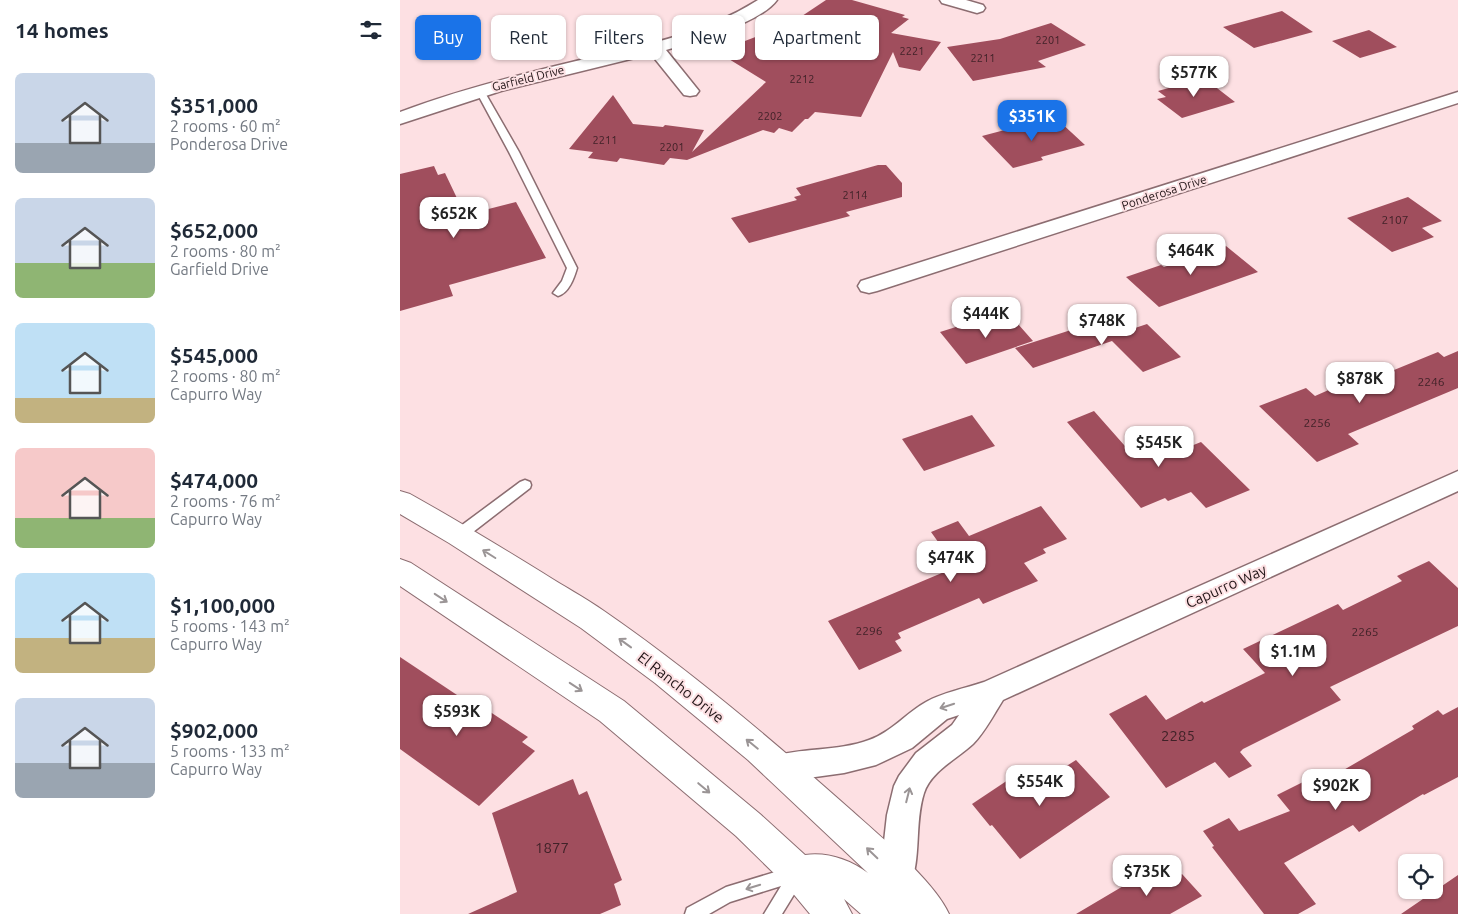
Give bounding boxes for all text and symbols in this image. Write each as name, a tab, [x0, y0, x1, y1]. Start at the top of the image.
chip: Buy	[415, 15, 481, 60]
chip: Rent	[491, 15, 566, 60]
chip: Filters	[576, 15, 662, 60]
chip: New	[672, 15, 745, 60]
chip: Apartment	[755, 15, 879, 60]
icon: filters	[357, 16, 385, 44]
text: 14 homes	[15, 18, 109, 42]
house number: 2201	[1036, 34, 1060, 46]
house number: 2221	[900, 45, 924, 57]
house number: 2211	[971, 52, 995, 64]
pin: $577K	[1159, 56, 1229, 98]
street label: Garfield Drive	[490, 63, 566, 93]
text: $577K	[1171, 63, 1217, 81]
house number: 2212	[790, 73, 814, 85]
icon: home	[55, 93, 115, 153]
text: $351,000	[170, 93, 258, 117]
pin: $351K	[997, 100, 1067, 142]
text: $351K	[1009, 107, 1055, 125]
house number: 2202	[758, 110, 782, 122]
text: 2 rooms · 60 m²	[170, 117, 281, 135]
house number: 2211	[593, 134, 617, 146]
text: Ponderosa Drive	[170, 135, 288, 153]
house number: 2201	[660, 141, 684, 153]
street label: Ponderosa Drive	[1120, 172, 1208, 212]
house number: 2114	[843, 189, 867, 201]
pin: $652K	[419, 196, 489, 239]
text: $652K	[431, 204, 477, 222]
house number: 2107	[1381, 213, 1409, 226]
icon: home	[55, 218, 115, 278]
text: $652,000	[170, 218, 258, 242]
pin: $464K	[1156, 234, 1226, 276]
text: $464K	[1168, 241, 1214, 259]
text: 2 rooms · 80 m²	[170, 242, 281, 260]
text: Garfield Drive	[170, 260, 269, 278]
pin: $444K	[951, 296, 1021, 339]
text: $444K	[963, 304, 1009, 322]
pin: $748K	[1067, 304, 1137, 346]
text: $748K	[1079, 311, 1125, 329]
icon: home	[55, 343, 115, 403]
text: $545,000	[170, 343, 258, 367]
pin: $878K	[1325, 362, 1395, 404]
text: 2 rooms · 80 m²	[170, 367, 281, 385]
text: $878K	[1337, 369, 1383, 387]
house number: 2246	[1417, 375, 1445, 388]
text: Capurro Way	[170, 385, 262, 403]
house number: 2256	[1303, 416, 1331, 429]
pin: $545K	[1124, 426, 1194, 468]
text: $545K	[1136, 433, 1182, 451]
icon: home	[55, 468, 115, 528]
text: $474,000	[170, 468, 258, 492]
text: 2 rooms · 76 m²	[170, 492, 281, 510]
text: Capurro Way	[170, 510, 262, 528]
pin: $474K	[916, 540, 986, 583]
text: $474K	[928, 548, 974, 566]
one-way arrow	[483, 549, 497, 559]
street label: Capurro Way	[1183, 561, 1269, 611]
icon: home	[55, 593, 115, 653]
text: $1,100,000	[170, 593, 275, 617]
one-way arrow	[433, 593, 447, 603]
text: 5 rooms · 143 m²	[170, 617, 290, 635]
house number: 2296	[855, 624, 883, 637]
house number: 2265	[1351, 625, 1379, 638]
pin: $1.1M	[1258, 634, 1328, 677]
text: Capurro Way	[170, 635, 262, 653]
one-way arrow	[618, 638, 632, 648]
text: $1.1M	[1270, 642, 1316, 660]
street label: El Rancho Drive	[635, 648, 727, 726]
one-way arrow	[569, 683, 583, 693]
pin: $593K	[422, 694, 492, 737]
text: $593K	[434, 702, 480, 720]
one-way arrow	[940, 702, 956, 712]
icon: home	[55, 718, 115, 778]
text: $902,000	[170, 718, 258, 742]
house number: 2285	[1161, 727, 1195, 744]
one-way arrow	[746, 738, 759, 749]
text: 5 rooms · 133 m²	[170, 742, 290, 760]
text: Capurro Way	[170, 760, 262, 778]
pin: $554K	[1005, 764, 1075, 807]
pin: $902K	[1301, 768, 1371, 811]
text: $554K	[1017, 772, 1063, 790]
text: $902K	[1313, 776, 1359, 794]
one-way arrow	[697, 782, 710, 793]
one-way arrow	[904, 787, 913, 803]
house number: 1877	[535, 839, 569, 856]
one-way arrow	[867, 848, 879, 860]
pin: $735K	[1112, 854, 1182, 897]
map controls	[1398, 854, 1443, 899]
button: locate	[1398, 854, 1443, 899]
text: $735K	[1124, 862, 1170, 880]
one-way arrow	[745, 882, 761, 892]

